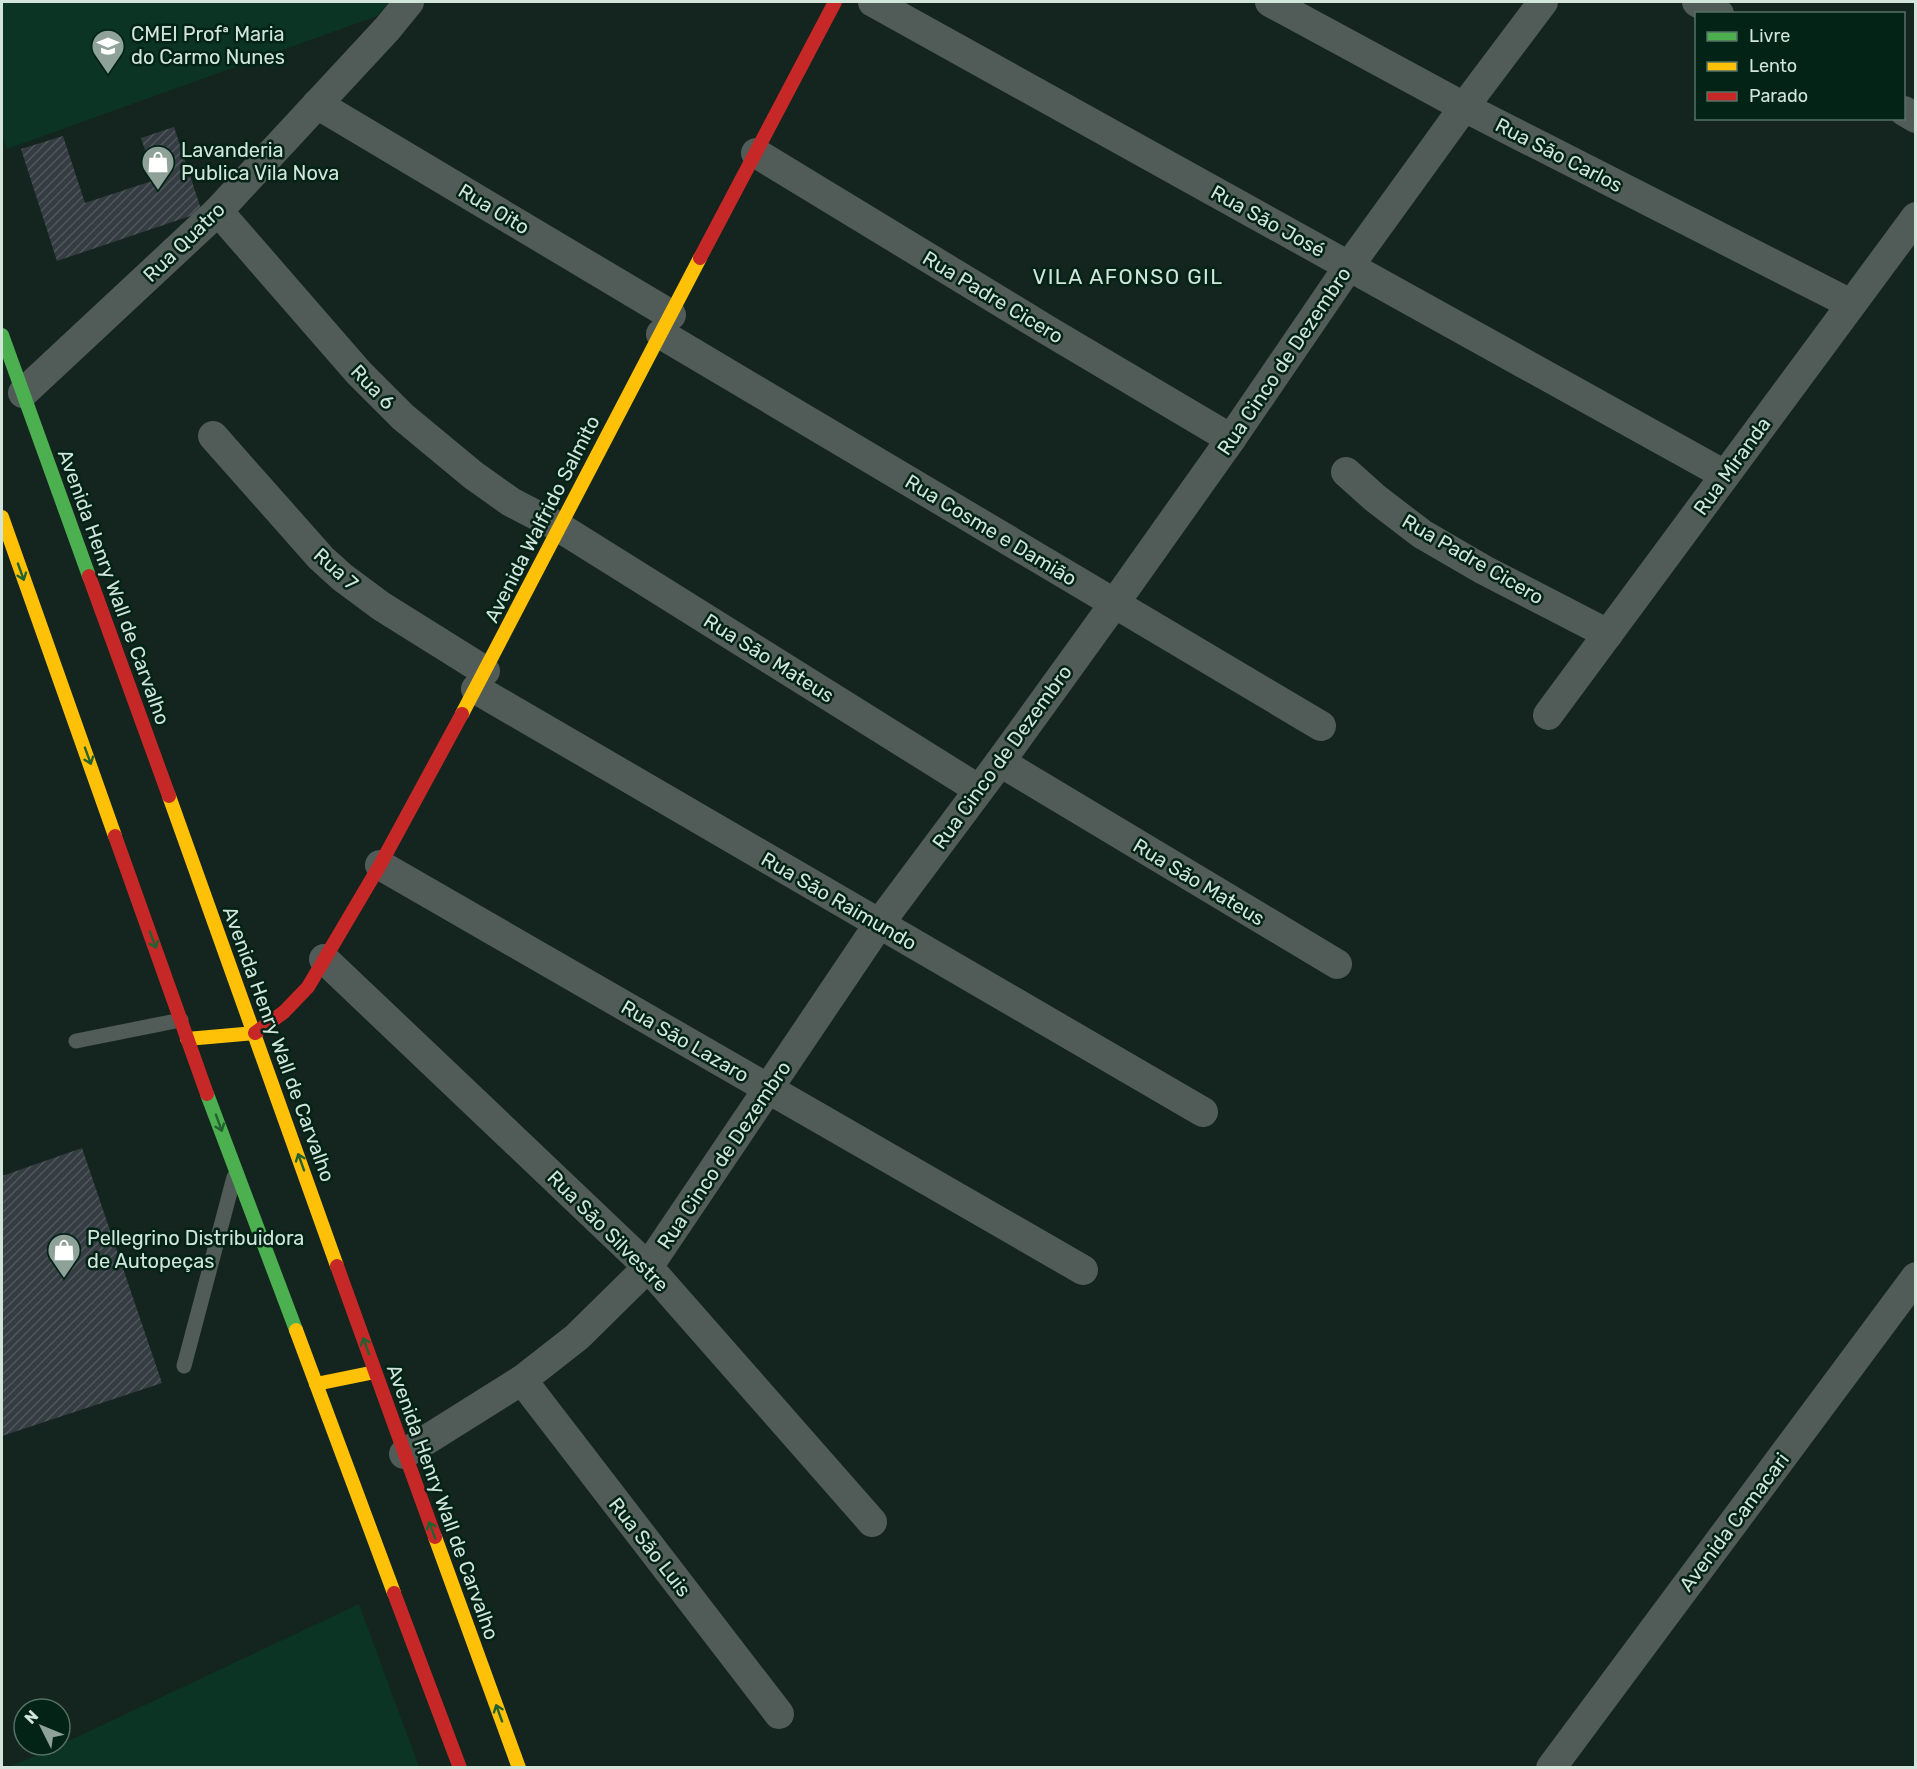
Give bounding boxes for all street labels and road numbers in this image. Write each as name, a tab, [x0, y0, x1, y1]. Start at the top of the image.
street label: Rua São Carlos	[1491, 113, 1627, 197]
street label: Rua Oito	[454, 178, 534, 240]
street label: Rua São José	[1207, 180, 1329, 262]
street label: Rua Quatro	[138, 197, 230, 287]
street label: Rua Padre Cicero	[918, 246, 1068, 348]
street label: Rua Cinco de Dezembro	[1212, 262, 1356, 460]
street label: Rua 6	[346, 360, 400, 414]
street label: Avenida Walfrido Salmito	[479, 411, 605, 627]
street label: Rua Miranda	[1688, 412, 1776, 520]
street label: Avenida Henry Wall de Carvalho	[53, 446, 175, 728]
street label: Rua Cosme e Damião	[901, 469, 1081, 591]
street label: Rua Padre Cicero	[1398, 509, 1548, 609]
street label: Rua 7	[309, 543, 363, 595]
street label: Rua São Mateus	[699, 608, 839, 708]
street label: Rua Cinco de Dezembro	[927, 660, 1077, 854]
street label: Rua São Mateus	[1129, 833, 1269, 931]
street label: Rua São Raimundo	[757, 847, 921, 955]
street label: Avenida Henry Wall de Carvalho	[218, 903, 340, 1185]
street label: Rua São Lazaro	[617, 995, 753, 1087]
street label: Rua Cinco de Dezembro	[652, 1056, 796, 1254]
street label: Rua São Silvestre	[542, 1165, 674, 1297]
street label: Avenida Henry Wall de Carvalho	[382, 1361, 504, 1643]
street label: Avenida Camacari	[1674, 1448, 1794, 1596]
street label: Rua São Luis	[604, 1493, 696, 1601]

